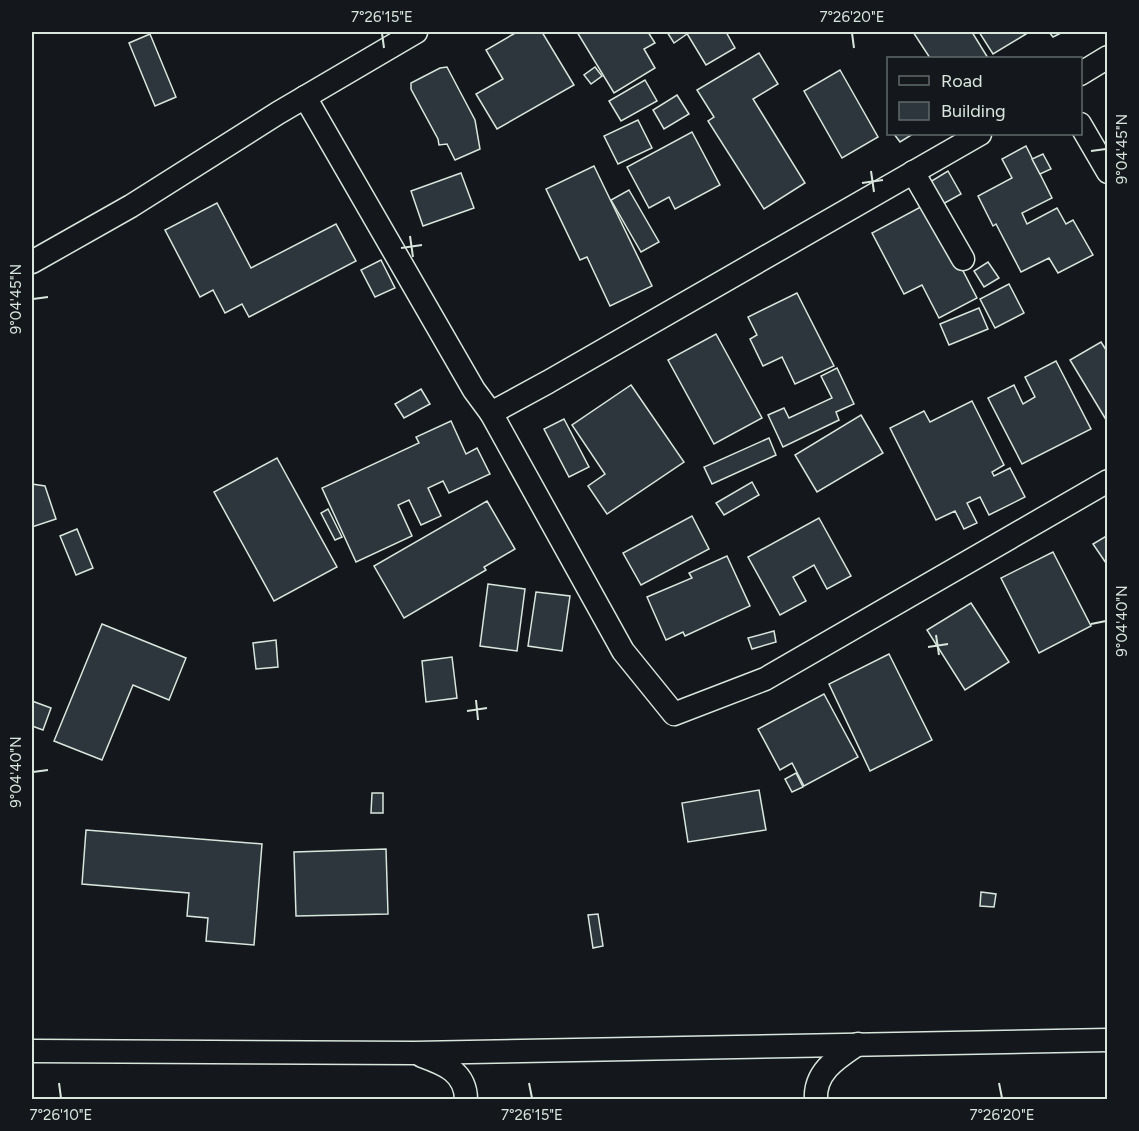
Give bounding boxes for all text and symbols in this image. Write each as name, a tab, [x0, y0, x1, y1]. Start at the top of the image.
text: 7°26'15"E	[351, 8, 413, 26]
text: 7°26'20"E	[819, 8, 885, 26]
legend	[887, 57, 1082, 135]
text: Road	[941, 70, 982, 92]
text: Building	[941, 100, 1006, 122]
text: 9°04'45"N	[1113, 114, 1131, 184]
text: 9°04'45"N	[7, 264, 25, 334]
text: 9°04'40"N	[1113, 585, 1131, 657]
text: 9°04'40"N	[7, 736, 25, 808]
text: 7°26'10"E	[30, 1106, 92, 1124]
text: 7°26'15"E	[501, 1106, 563, 1124]
text: 7°26'20"E	[969, 1106, 1035, 1124]

